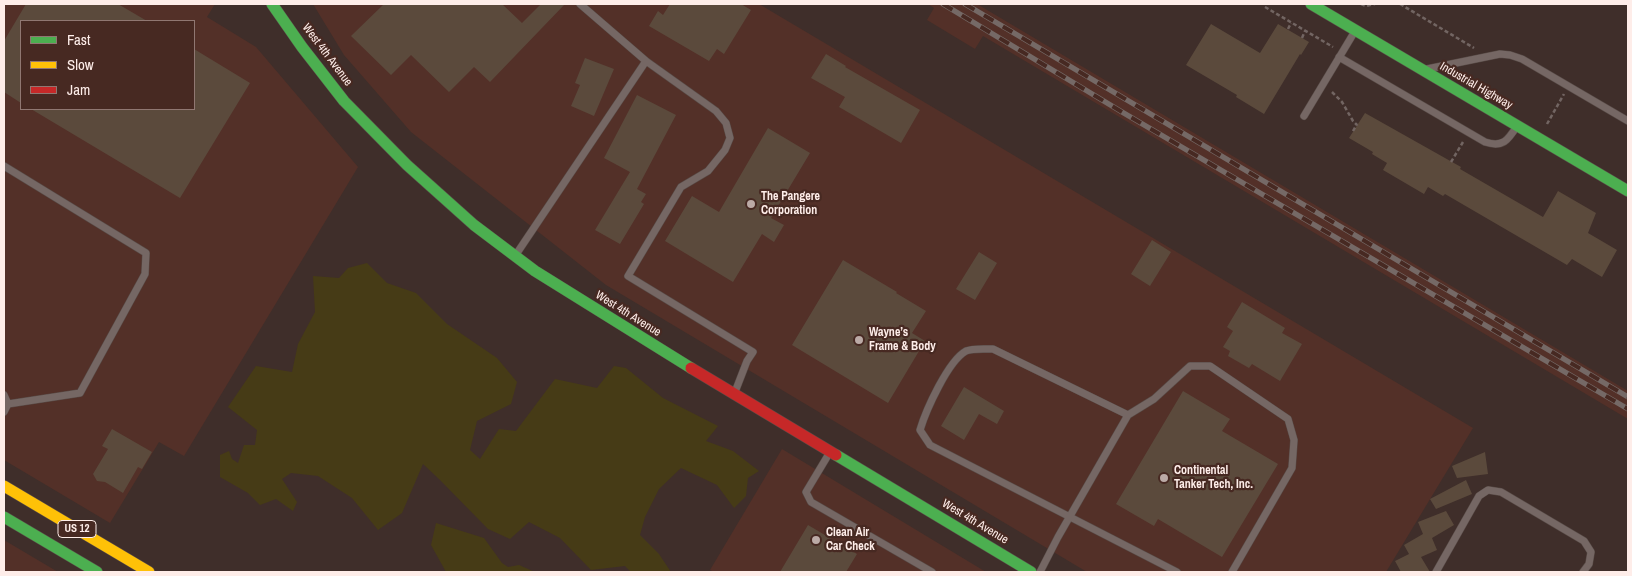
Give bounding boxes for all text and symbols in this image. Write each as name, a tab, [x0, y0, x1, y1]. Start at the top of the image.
legend	[20, 20, 195, 110]
street label: West 4th Avenue	[299, 21, 355, 89]
text: Fast	[67, 29, 90, 50]
text: Slow	[67, 54, 94, 75]
street label: Industrial Highway	[1437, 59, 1515, 113]
text: Jam	[67, 79, 90, 100]
place label: The Pangere Corporation	[761, 190, 820, 218]
marker: The Pangere Corporation	[745, 198, 757, 210]
street label: West 4th Avenue	[593, 288, 663, 340]
place label: Wayne’s Frame & Body	[869, 326, 936, 354]
marker: Wayne’s Frame & Body	[853, 334, 865, 346]
place label: Continental Tanker Tech, Inc.	[1174, 464, 1253, 492]
marker: Continental Tanker Tech, Inc.	[1158, 472, 1170, 484]
street label: West 4th Avenue	[939, 497, 1011, 547]
road number: US 12	[58, 520, 96, 538]
place label: Clean Air Car Check	[826, 526, 875, 554]
marker: Clean Air Car Check	[810, 534, 822, 546]

